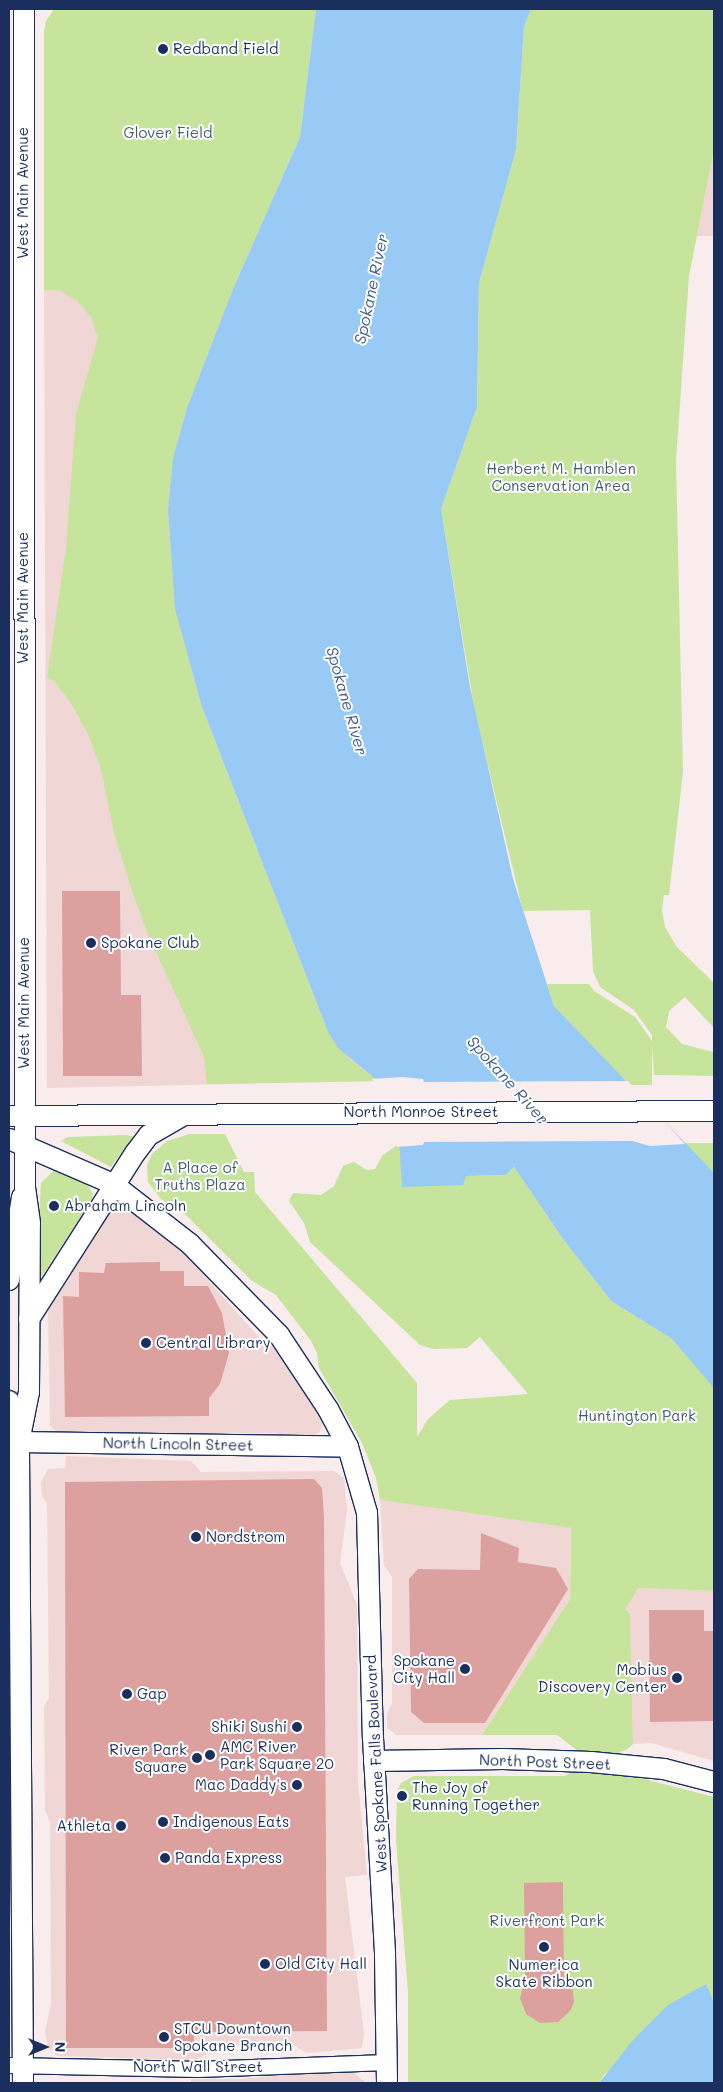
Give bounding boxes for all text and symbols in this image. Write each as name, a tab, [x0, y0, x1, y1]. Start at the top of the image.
place label: Redband Field	[173, 40, 278, 58]
marker: Redband Field	[157, 43, 169, 55]
park label: Glover Field	[124, 124, 212, 142]
street label: West Main Avenue	[14, 127, 32, 259]
water label: Spokane River	[350, 232, 392, 346]
park label: Herbert M. Hamblen Conservation Area	[486, 459, 636, 494]
street label: West Main Avenue	[14, 532, 32, 664]
water label: Spokane River	[322, 644, 372, 758]
place label: Spokane Club	[101, 934, 200, 952]
street label: West Main Avenue	[15, 937, 33, 1069]
marker: Spokane Club	[85, 937, 97, 949]
water label: Spokane River	[463, 1032, 553, 1128]
street label: North Monroe Street	[344, 1103, 498, 1121]
park label: A Place of Truths Plaza	[154, 1158, 246, 1193]
place label: Abraham Lincoln	[64, 1197, 186, 1215]
marker: Abraham Lincoln	[48, 1200, 60, 1212]
place label: Central Library	[156, 1334, 271, 1352]
marker: Central Library	[140, 1337, 152, 1349]
park label: Huntington Park	[578, 1407, 696, 1425]
street label: North Lincoln Street	[103, 1434, 253, 1454]
place label: Nordstrom	[206, 1528, 285, 1546]
marker: Nordstrom	[190, 1531, 202, 1543]
place label: Spokane City Hall	[393, 1651, 455, 1686]
street label: West Spokane Falls Boulevard	[361, 1654, 391, 1874]
place label: Mobius Discovery Center	[538, 1660, 667, 1695]
marker: Spokane City Hall	[459, 1663, 471, 1675]
marker: Mobius Discovery Center	[671, 1672, 683, 1684]
place label: Gap	[137, 1685, 167, 1703]
marker: Gap	[121, 1688, 133, 1700]
place label: Shiki Sushi	[211, 1718, 287, 1736]
marker: Shiki Sushi	[291, 1721, 303, 1733]
place label: AMC River Park Square 20	[220, 1737, 334, 1772]
place label: River Park Square	[109, 1740, 187, 1775]
marker: AMC River Park Square 20	[204, 1749, 216, 1761]
street label: North Post Street	[479, 1751, 611, 1773]
marker: River Park Square	[191, 1752, 203, 1764]
place label: Mac Daddy's	[195, 1776, 287, 1794]
place label: The Joy of Running Together	[412, 1778, 540, 1813]
marker: Mac Daddy's	[291, 1779, 303, 1791]
marker: The Joy of Running Together	[396, 1790, 408, 1802]
place label: Indigenous Eats	[173, 1813, 289, 1831]
marker: Indigenous Eats	[157, 1816, 169, 1828]
place label: Athleta	[57, 1817, 111, 1835]
marker: Athleta	[115, 1820, 127, 1832]
place label: Panda Express	[175, 1849, 282, 1867]
marker: Panda Express	[159, 1852, 171, 1864]
park label: Riverfront Park	[490, 1912, 604, 1930]
marker: Numerica Skate Ribbon	[538, 1941, 550, 1953]
place label: Old City Hall	[275, 1955, 367, 1973]
place label: Numerica Skate Ribbon	[496, 1955, 592, 1990]
marker: Old City Hall	[259, 1958, 271, 1970]
place label: STCU Downtown Spokane Branch	[174, 2019, 292, 2054]
north arrow	[20, 2022, 70, 2072]
marker: STCU Downtown Spokane Branch	[158, 2031, 170, 2043]
text: N	[51, 2042, 70, 2052]
street label: North Wall Street	[133, 2058, 263, 2076]

